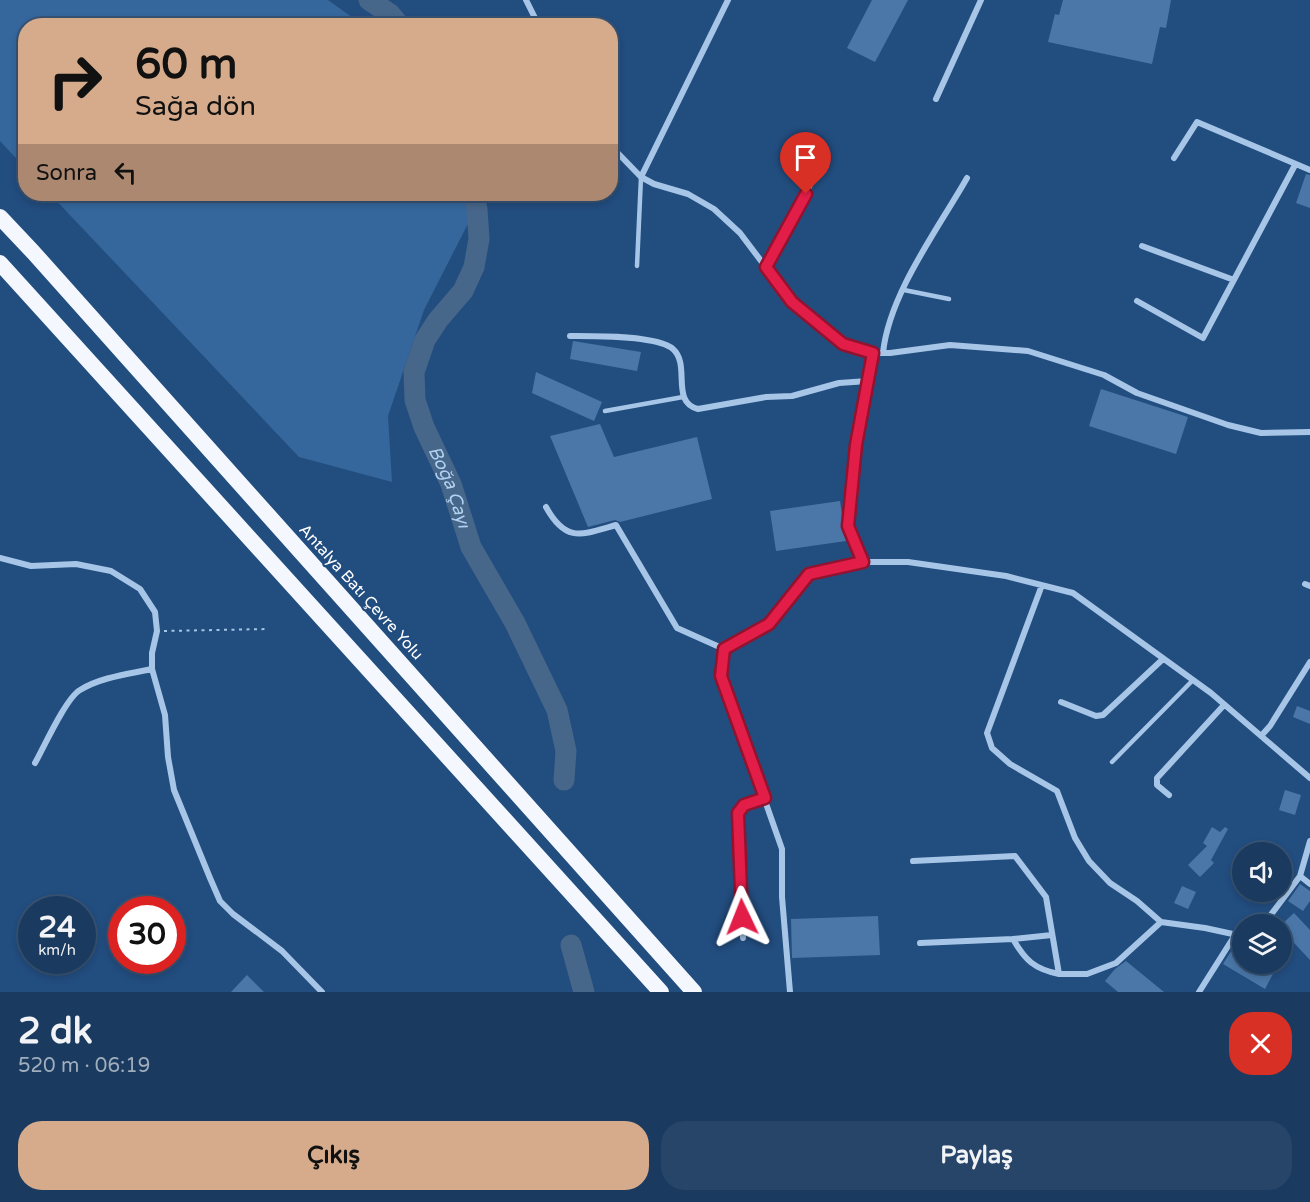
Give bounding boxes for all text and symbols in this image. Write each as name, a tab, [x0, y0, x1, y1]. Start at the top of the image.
text: 60 m	[135, 39, 237, 90]
icon: right	[36, 42, 114, 120]
text: Sağa dön	[135, 90, 256, 123]
pin	[780, 132, 831, 194]
icon: arrive	[789, 141, 822, 174]
icon: left	[109, 156, 142, 189]
text: Sonra	[36, 160, 97, 186]
water label: Boğa Çayı	[424, 442, 476, 532]
street label: Antalya Batı Çevre Yolu	[295, 520, 427, 664]
map controls	[1232, 842, 1292, 974]
button: sound	[1232, 842, 1292, 902]
position arrow	[710, 885, 774, 949]
speed limit sign: 30	[108, 896, 186, 974]
text: 24	[38, 909, 76, 946]
button: layers	[1232, 914, 1292, 974]
text: km/h	[38, 941, 76, 959]
text: 2 dk	[18, 1010, 92, 1053]
button: close	[1229, 1012, 1292, 1075]
text: 520 m · 06:19	[18, 1054, 150, 1078]
button: Çıkış	[18, 1121, 649, 1190]
button: Paylaş	[661, 1121, 1292, 1190]

